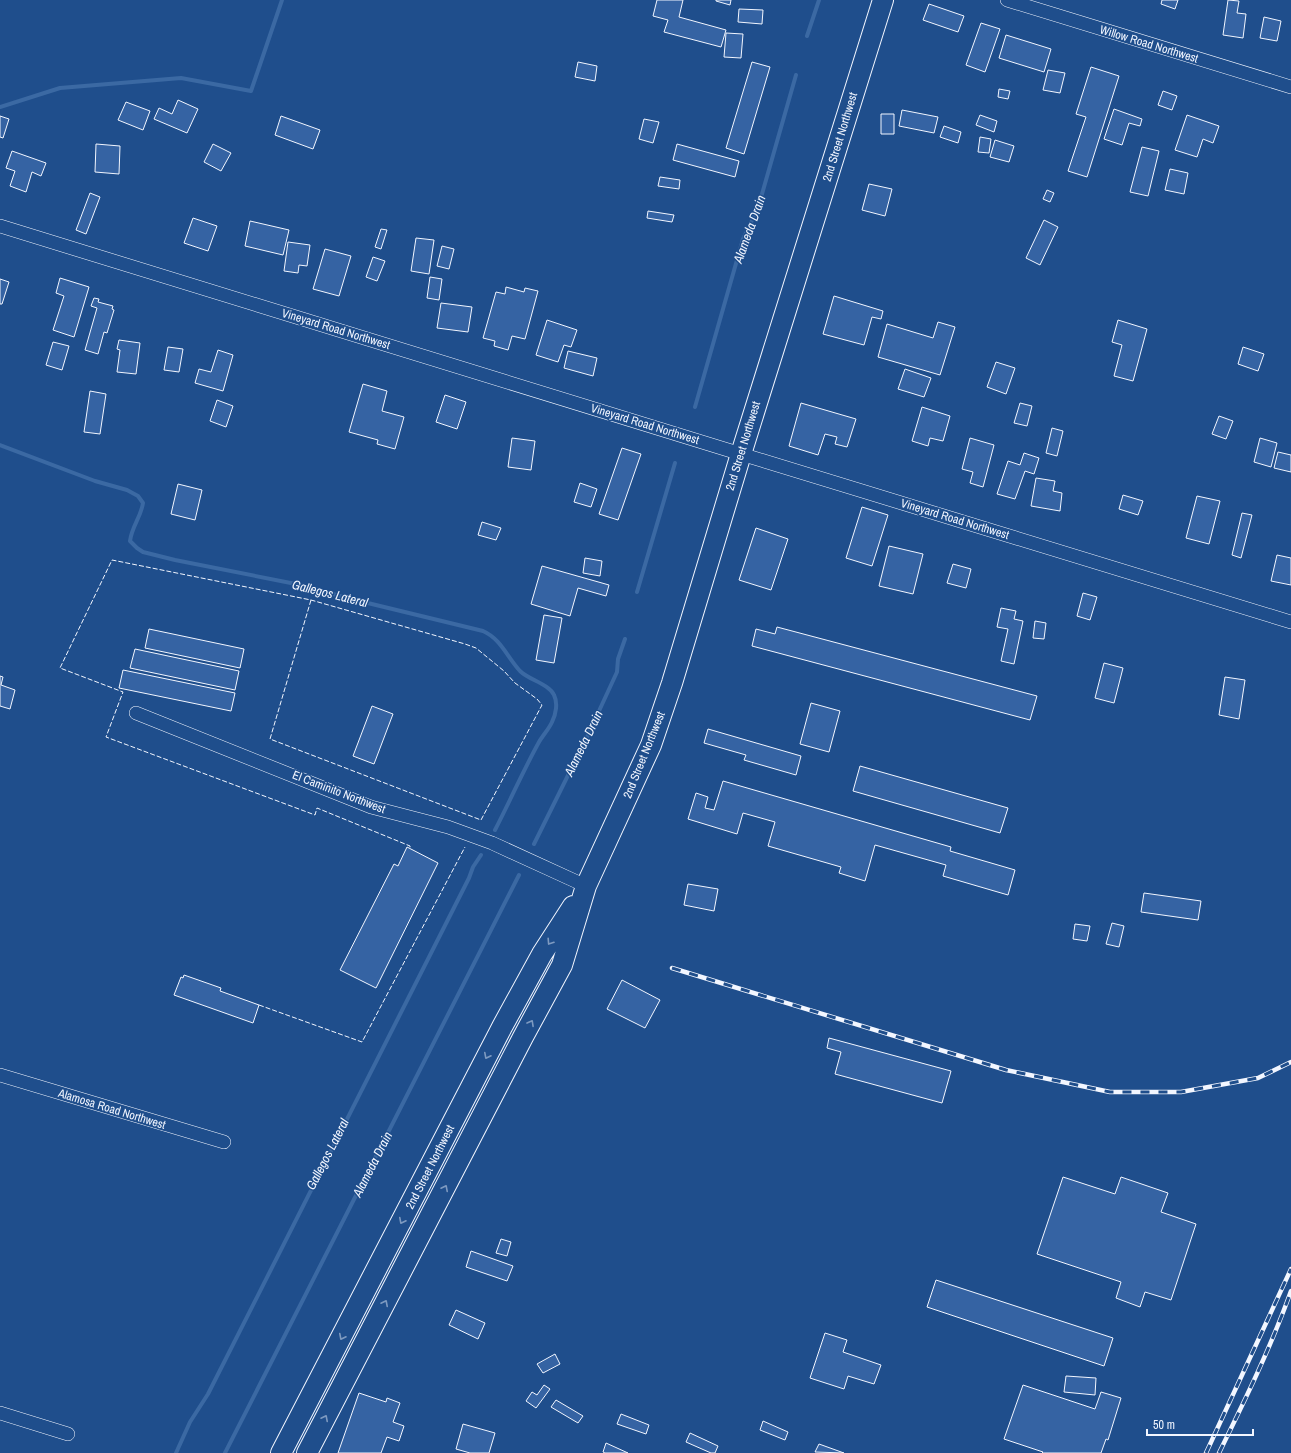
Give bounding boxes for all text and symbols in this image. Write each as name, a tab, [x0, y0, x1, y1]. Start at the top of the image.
street label: Willow Road Northwest	[1098, 21, 1200, 67]
street label: 2nd Street Northwest	[819, 90, 861, 184]
water label: Alameda Drain	[729, 193, 770, 266]
street label: Vineyard Road Northwest	[280, 305, 392, 353]
street label: 2nd Street Northwest	[722, 399, 764, 493]
street label: Vineyard Road Northwest	[589, 400, 701, 448]
street label: Vineyard Road Northwest	[899, 495, 1011, 543]
water label: Gallegos Lateral	[290, 576, 370, 611]
water label: Alameda Drain	[560, 707, 607, 780]
street label: 2nd Street Northwest	[619, 709, 669, 801]
street label: El Caminito Northwest	[290, 767, 388, 817]
one-way arrow	[547, 938, 555, 945]
one-way arrow	[526, 1020, 533, 1027]
one-way arrow	[484, 1052, 492, 1059]
street label: Alamosa Road Northwest	[55, 1085, 168, 1133]
water label: Gallegos Lateral	[302, 1115, 353, 1193]
street label: 2nd Street Northwest	[402, 1122, 458, 1212]
water label: Alameda Drain	[348, 1129, 396, 1201]
one-way arrow	[440, 1184, 447, 1192]
one-way arrow	[399, 1217, 406, 1224]
one-way arrow	[380, 1300, 387, 1307]
one-way arrow	[339, 1332, 347, 1340]
scale bar	[1147, 1411, 1253, 1437]
one-way arrow	[320, 1415, 328, 1423]
text: 50 m	[1153, 1417, 1175, 1433]

